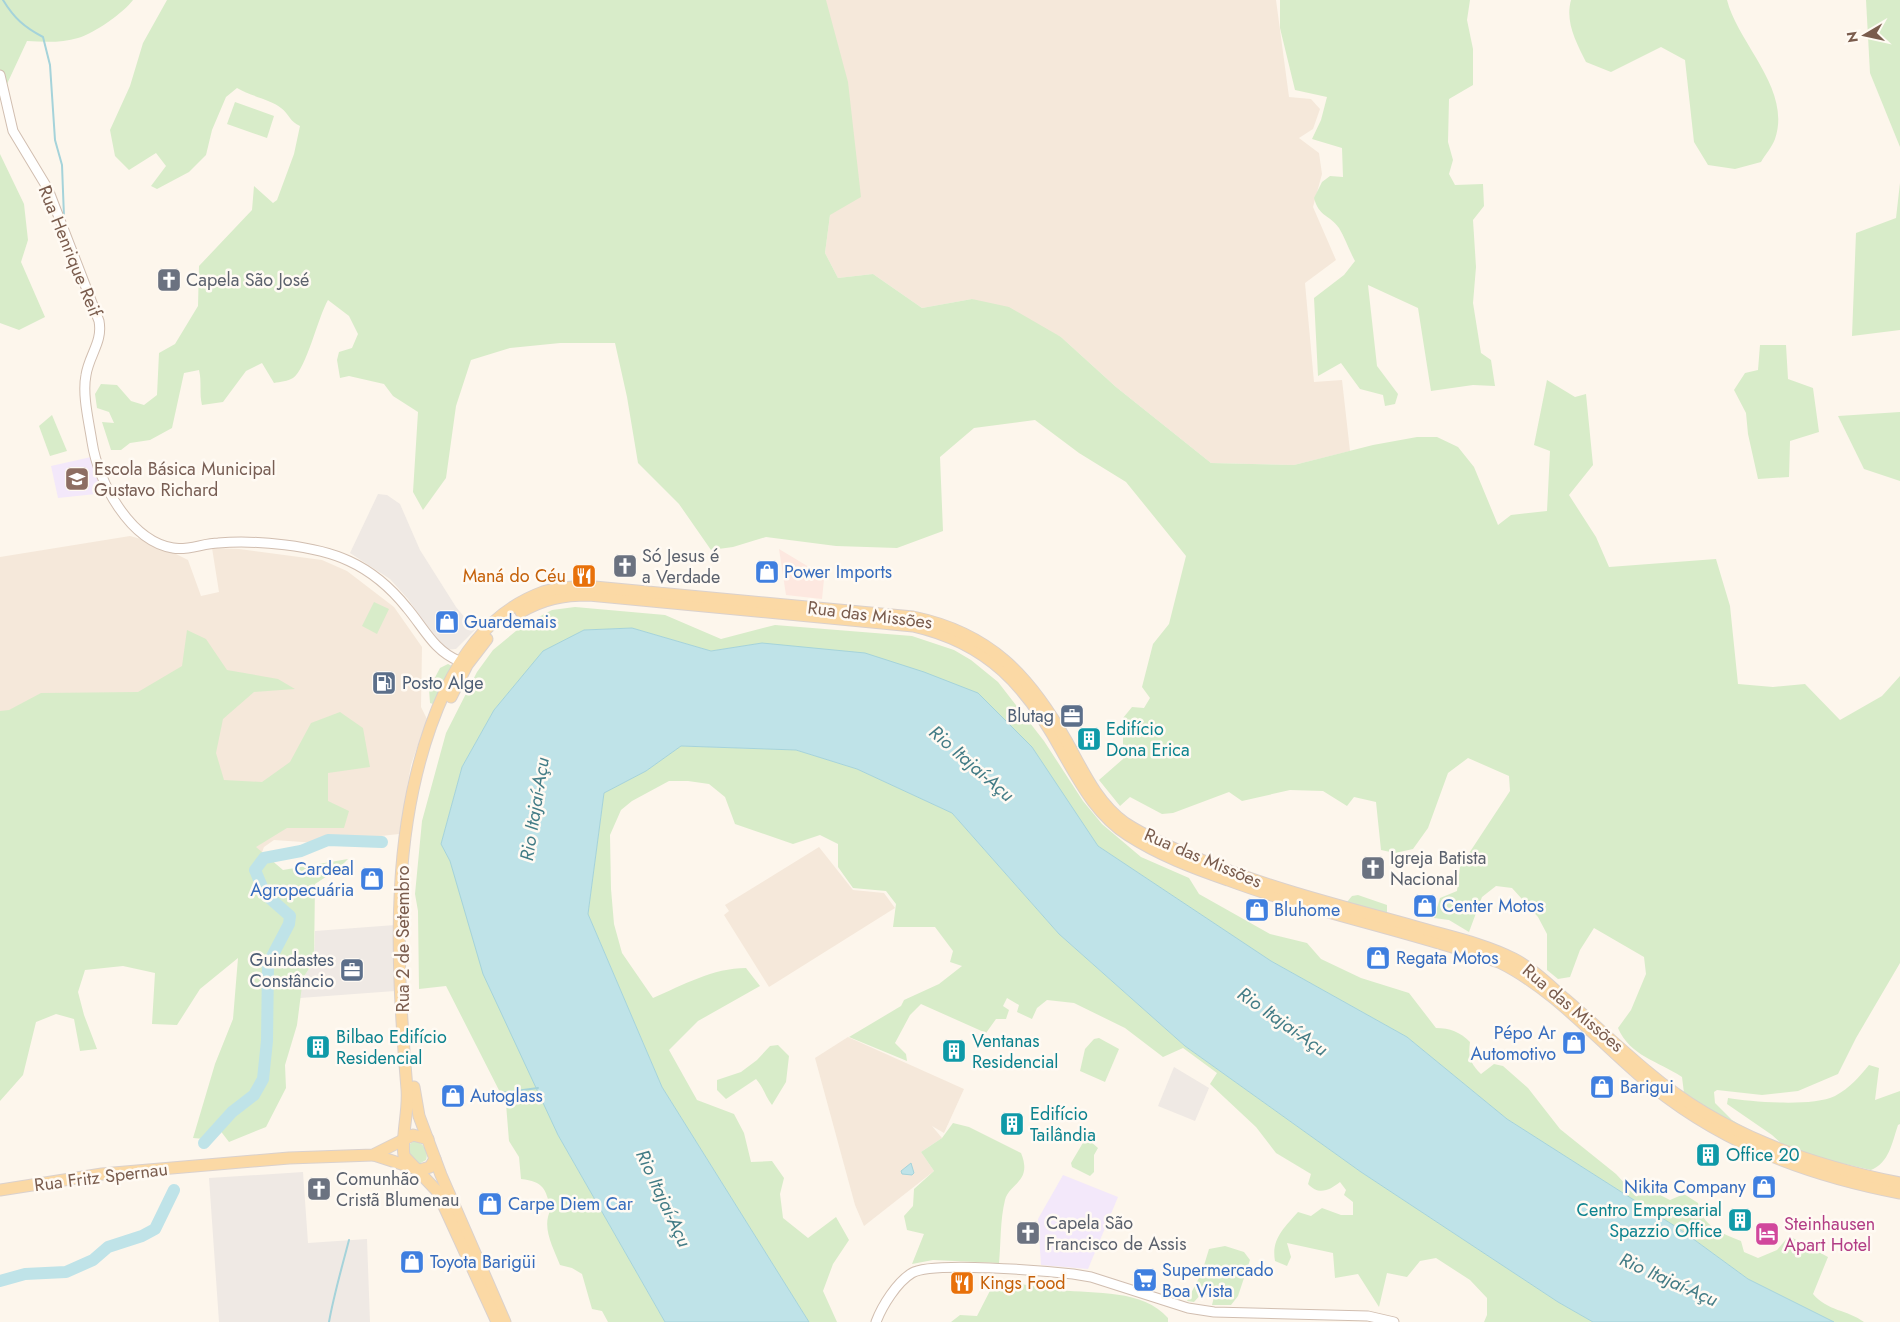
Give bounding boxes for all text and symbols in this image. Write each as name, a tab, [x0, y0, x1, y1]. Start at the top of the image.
north arrow	[1840, 10, 1890, 60]
text: N	[1841, 30, 1863, 44]
street label: Rua Henrique Reif	[32, 181, 109, 321]
church icon: Capela São José	[156, 267, 182, 293]
place label: Capela São José	[186, 267, 309, 293]
place label: Escola Básica Municipal Gustavo Richard	[94, 456, 276, 503]
school or university icon: Escola Básica Municipal Gustavo Richard	[64, 466, 90, 492]
place label: Só Jesus é a Verdade	[642, 543, 720, 590]
church icon: Só Jesus é a Verdade	[612, 553, 638, 579]
shop icon: Power Imports	[754, 559, 780, 585]
place label: Power Imports	[784, 559, 892, 585]
place label: Maná do Céu	[463, 563, 566, 589]
restaurant icon: Maná do Céu	[571, 563, 597, 589]
street label: Rua das Missões	[806, 594, 934, 636]
shop icon: Guardemais	[434, 609, 460, 635]
place label: Guardemais	[464, 609, 556, 635]
fuel station icon: Posto Alge	[371, 670, 397, 696]
place label: Posto Alge	[402, 670, 484, 696]
place label: Blutag	[1007, 703, 1054, 729]
office icon: Blutag	[1059, 703, 1085, 729]
place label: Edifício Dona Erica	[1106, 716, 1190, 763]
water label: Rio Itajaí-Açu	[923, 719, 1020, 808]
building icon: Edifício Dona Erica	[1076, 726, 1102, 752]
water label: Rio Itajaí-Açu	[513, 755, 556, 863]
street label: Rua das Missões	[1140, 822, 1266, 894]
place label: Igreja Batista Nacional	[1390, 845, 1486, 892]
church icon: Igreja Batista Nacional	[1360, 855, 1386, 881]
place label: Cardeal Agropecuária	[250, 856, 354, 903]
street label: Rua 2 de Setembro	[390, 865, 416, 1012]
shop icon: Cardeal Agropecuária	[359, 866, 385, 892]
shop icon: Center Motos	[1412, 893, 1438, 919]
place label: Center Motos	[1442, 893, 1544, 919]
shop icon: Bluhome	[1244, 897, 1270, 923]
place label: Bluhome	[1274, 897, 1340, 923]
shop icon: Regata Motos	[1365, 945, 1391, 971]
place label: Regata Motos	[1396, 945, 1498, 971]
place label: Guindastes Constâncio	[249, 947, 334, 994]
office icon: Guindastes Constâncio	[339, 957, 365, 983]
street label: Rua das Missões	[1517, 958, 1629, 1058]
water label: Rio Itajaí-Açu	[1232, 980, 1334, 1063]
place label: Pépo Ar Automotivo	[1471, 1020, 1557, 1067]
place label: Bilbao Edifício Residencial	[336, 1024, 447, 1071]
place label: Ventanas Residencial	[972, 1028, 1058, 1075]
shop icon: Pépo Ar Automotivo	[1561, 1030, 1587, 1056]
building icon: Bilbao Edifício Residencial	[305, 1034, 331, 1060]
building icon: Ventanas Residencial	[941, 1038, 967, 1064]
shop icon: Barigui	[1589, 1074, 1615, 1100]
place label: Barigui	[1620, 1074, 1674, 1100]
shop icon: Autoglass	[440, 1083, 466, 1109]
place label: Autoglass	[470, 1083, 543, 1109]
place label: Edifício Tailândia	[1030, 1101, 1096, 1148]
building icon: Edifício Tailândia	[999, 1111, 1025, 1137]
building icon: Office 20	[1695, 1142, 1721, 1168]
place label: Office 20	[1726, 1142, 1800, 1168]
water label: Rio Itajaí-Açu	[629, 1145, 698, 1252]
street label: Rua Fritz Spernau	[33, 1156, 169, 1198]
place label: Comunhão Cristã Blumenau	[336, 1166, 459, 1213]
place label: Nikita Company	[1624, 1174, 1746, 1200]
shop icon: Nikita Company	[1751, 1174, 1777, 1200]
church icon: Comunhão Cristã Blumenau	[306, 1176, 332, 1202]
shop icon: Carpe Diem Car	[477, 1191, 503, 1217]
place label: Carpe Diem Car	[508, 1191, 634, 1217]
place label: Centro Empresarial Spazzio Office	[1577, 1197, 1722, 1244]
building icon: Centro Empresarial Spazzio Office	[1727, 1207, 1753, 1233]
place label: Capela São Francisco de Assis	[1046, 1210, 1187, 1257]
place label: Steinhausen Apart Hotel	[1784, 1211, 1875, 1258]
church icon: Capela São Francisco de Assis	[1015, 1220, 1041, 1246]
hotel icon: Steinhausen Apart Hotel	[1754, 1221, 1780, 1247]
water label: Rio Itajaí-Açu	[1615, 1246, 1722, 1313]
shop icon: Toyota Barigüi	[399, 1249, 425, 1275]
place label: Toyota Barigüi	[430, 1249, 536, 1275]
place label: Supermercado Boa Vista	[1162, 1257, 1274, 1304]
supermarket icon: Supermercado Boa Vista	[1132, 1267, 1158, 1293]
restaurant icon: Kings Food	[949, 1270, 975, 1296]
place label: Kings Food	[980, 1270, 1066, 1296]

